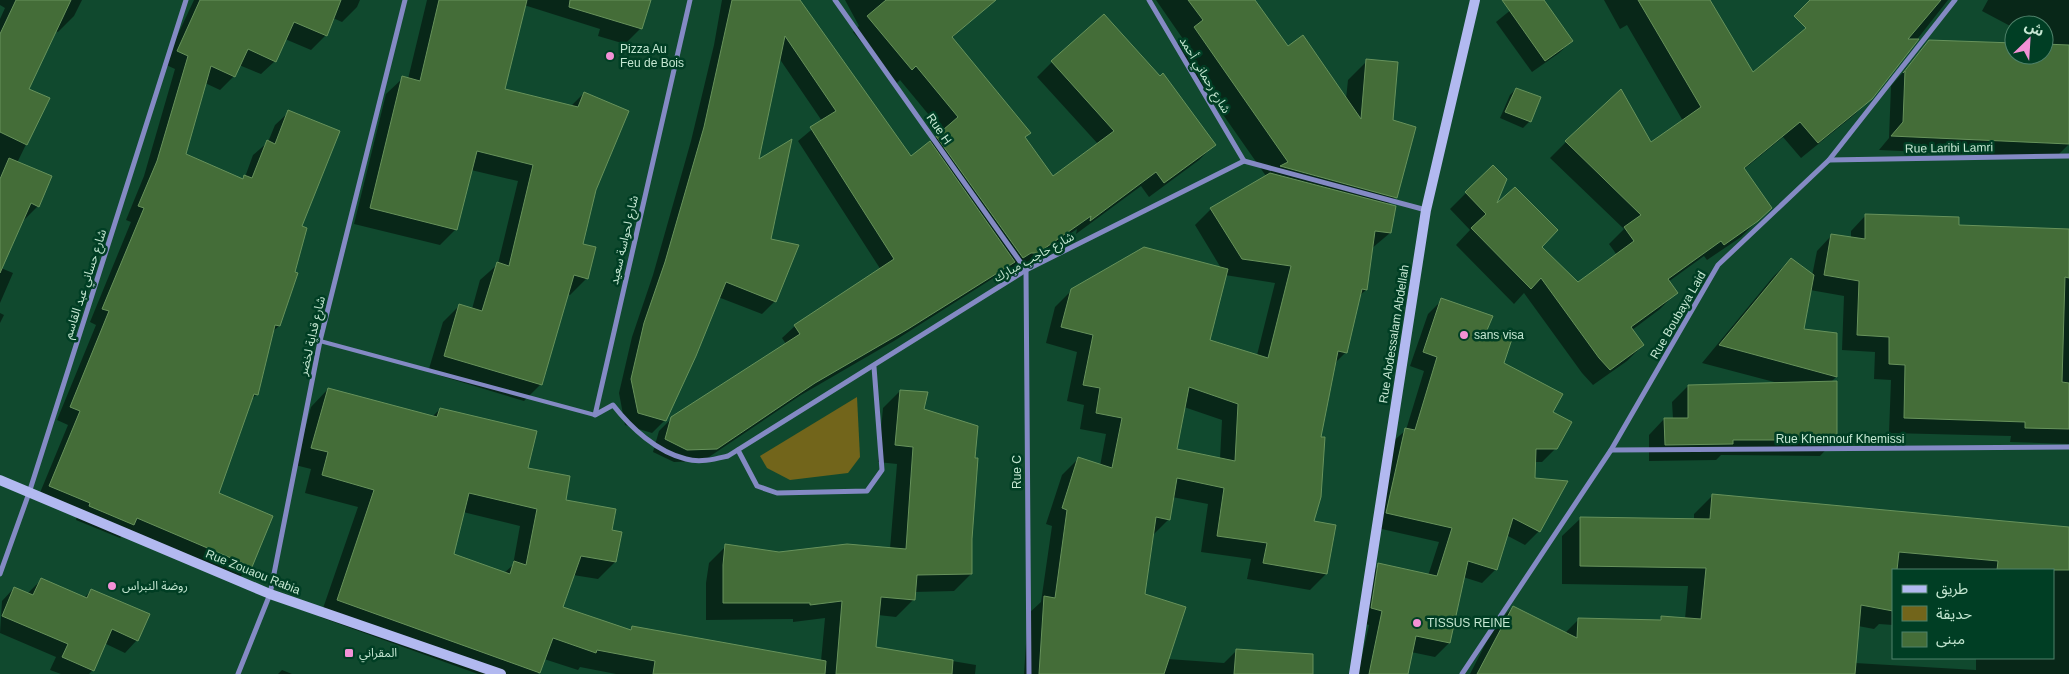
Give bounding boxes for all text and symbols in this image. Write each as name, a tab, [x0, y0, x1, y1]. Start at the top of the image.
north arrow	[2004, 15, 2054, 65]
text: ش	[2022, 17, 2047, 40]
street label: شارع رحماني أحمد	[1174, 34, 1234, 117]
place label: Pizza Au Feu de Bois	[620, 42, 684, 70]
marker: Pizza Au Feu de Bois	[604, 50, 616, 62]
street label: Rue H	[924, 111, 954, 147]
street label: Rue Laribi Lamri	[1905, 140, 1993, 156]
street label: شارع لحواسة سعيد	[607, 194, 643, 286]
street label: شارع حساني عبد القاسم	[61, 227, 112, 341]
street label: شارع حاجب مبارك	[992, 229, 1077, 287]
street label: Rue Abdessalam Abdellah	[1376, 264, 1412, 404]
street label: Rue Boubaya Laid	[1647, 269, 1709, 361]
street label: شارع قداية لخضر	[296, 295, 330, 378]
place label: sans visa	[1474, 328, 1524, 342]
marker: sans visa	[1458, 329, 1470, 341]
street label: Rue Khennouf Khemissi	[1776, 432, 1904, 446]
street label: Rue C	[1010, 455, 1024, 489]
street label: Rue Zouaou Rabia	[204, 547, 303, 597]
legend	[1892, 569, 2054, 659]
place label: روضة النبراس	[122, 579, 188, 593]
marker: روضة النبراس	[106, 580, 118, 592]
text: طريق	[1936, 580, 1968, 599]
text: حديقة	[1936, 605, 1972, 622]
place label: TISSUS REINE	[1427, 616, 1510, 630]
marker: TISSUS REINE	[1411, 617, 1423, 629]
text: مبنى	[1936, 630, 1965, 648]
place label: المقراني	[359, 646, 397, 663]
marker: المقراني	[343, 647, 355, 659]

